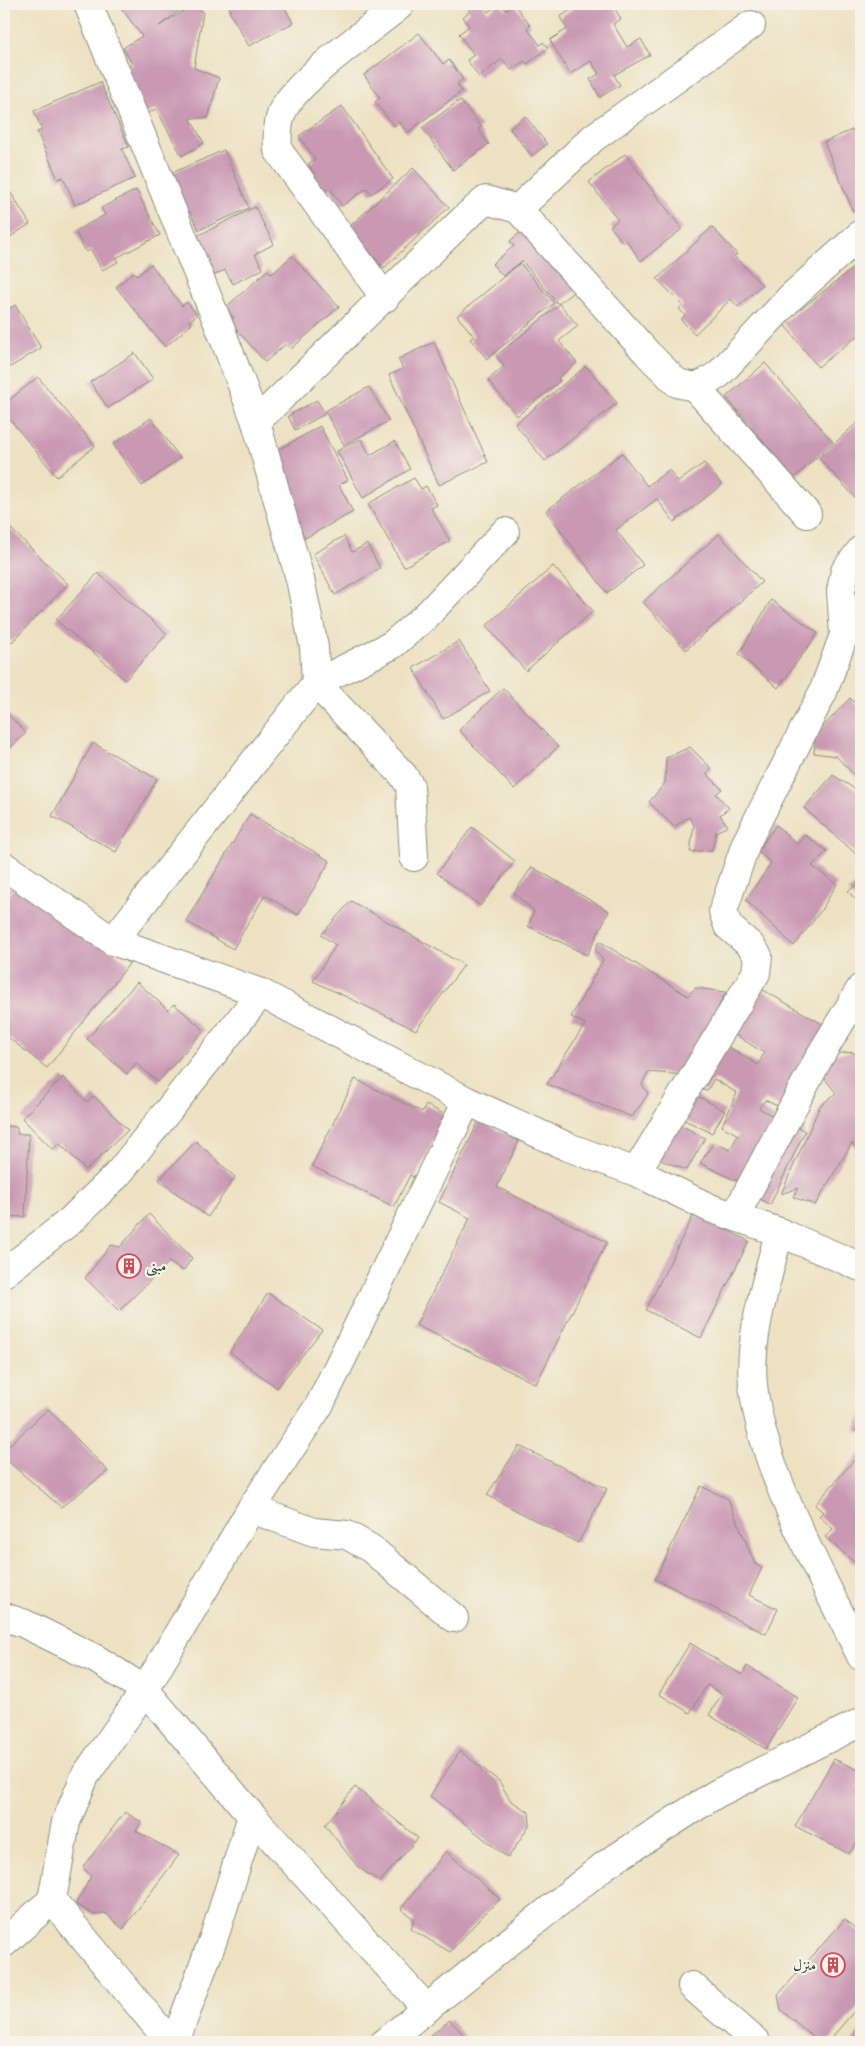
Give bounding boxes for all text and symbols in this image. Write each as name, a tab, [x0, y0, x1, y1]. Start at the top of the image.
building icon: مبنى	[116, 1253, 142, 1279]
place label: مبنى	[146, 1257, 166, 1277]
building icon: منزل	[820, 1952, 846, 1978]
place label: منزل	[793, 1956, 816, 1975]

